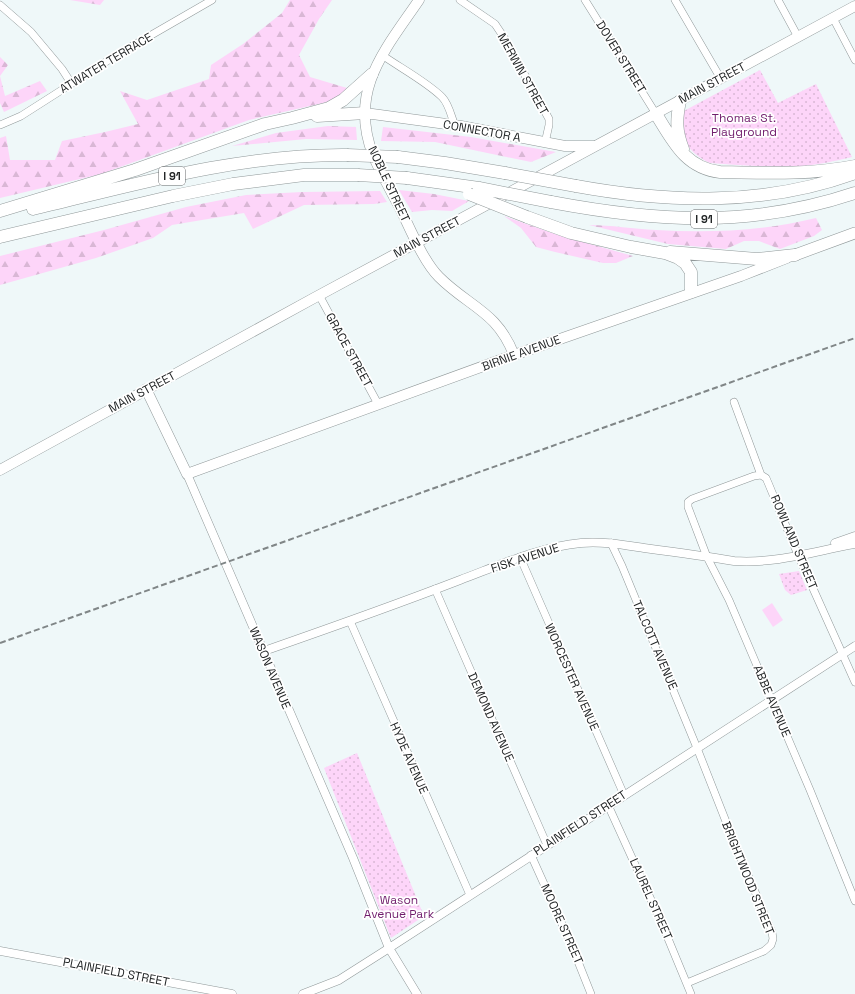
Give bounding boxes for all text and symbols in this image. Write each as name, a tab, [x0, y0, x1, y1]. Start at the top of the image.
street label: DOVER STREET	[592, 18, 650, 96]
street label: ATWATER TERRACE	[57, 29, 156, 97]
street label: MERWIN STREET	[494, 30, 552, 118]
street label: MAIN STREET	[676, 59, 748, 107]
park label: Thomas St. Playground	[711, 110, 777, 140]
street label: CONNECTOR A	[442, 116, 523, 146]
street label: NOBLE STREET	[364, 143, 414, 225]
road number: I 91	[159, 167, 185, 185]
road number: I 91	[691, 210, 717, 228]
street label: MAIN STREET	[391, 213, 463, 261]
street label: GRACE STREET	[322, 310, 376, 390]
street label: BIRNIE AVENUE	[479, 331, 563, 375]
street label: MAIN STREET	[106, 368, 178, 416]
street label: ROWLAND STREET	[767, 492, 821, 592]
street label: FISK AVENUE	[489, 539, 561, 577]
street label: TALCOTT AVENUE	[629, 598, 681, 693]
street label: WORCESTER AVENUE	[541, 621, 603, 733]
street label: WASON AVENUE	[245, 624, 295, 712]
street label: ABBE AVENUE	[750, 662, 794, 740]
street label: DEMOND AVENUE	[464, 670, 518, 764]
street label: HYDE AVENUE	[386, 720, 432, 796]
street label: PLAINFIELD STREET	[530, 787, 630, 859]
street label: BRIGHTWOOD STREET	[718, 819, 778, 937]
street label: LAUREL STREET	[626, 856, 676, 942]
street label: MOORE STREET	[537, 881, 587, 967]
park label: Wason Avenue Park	[364, 892, 435, 922]
street label: PLAINFIELD STREET	[61, 954, 171, 990]

